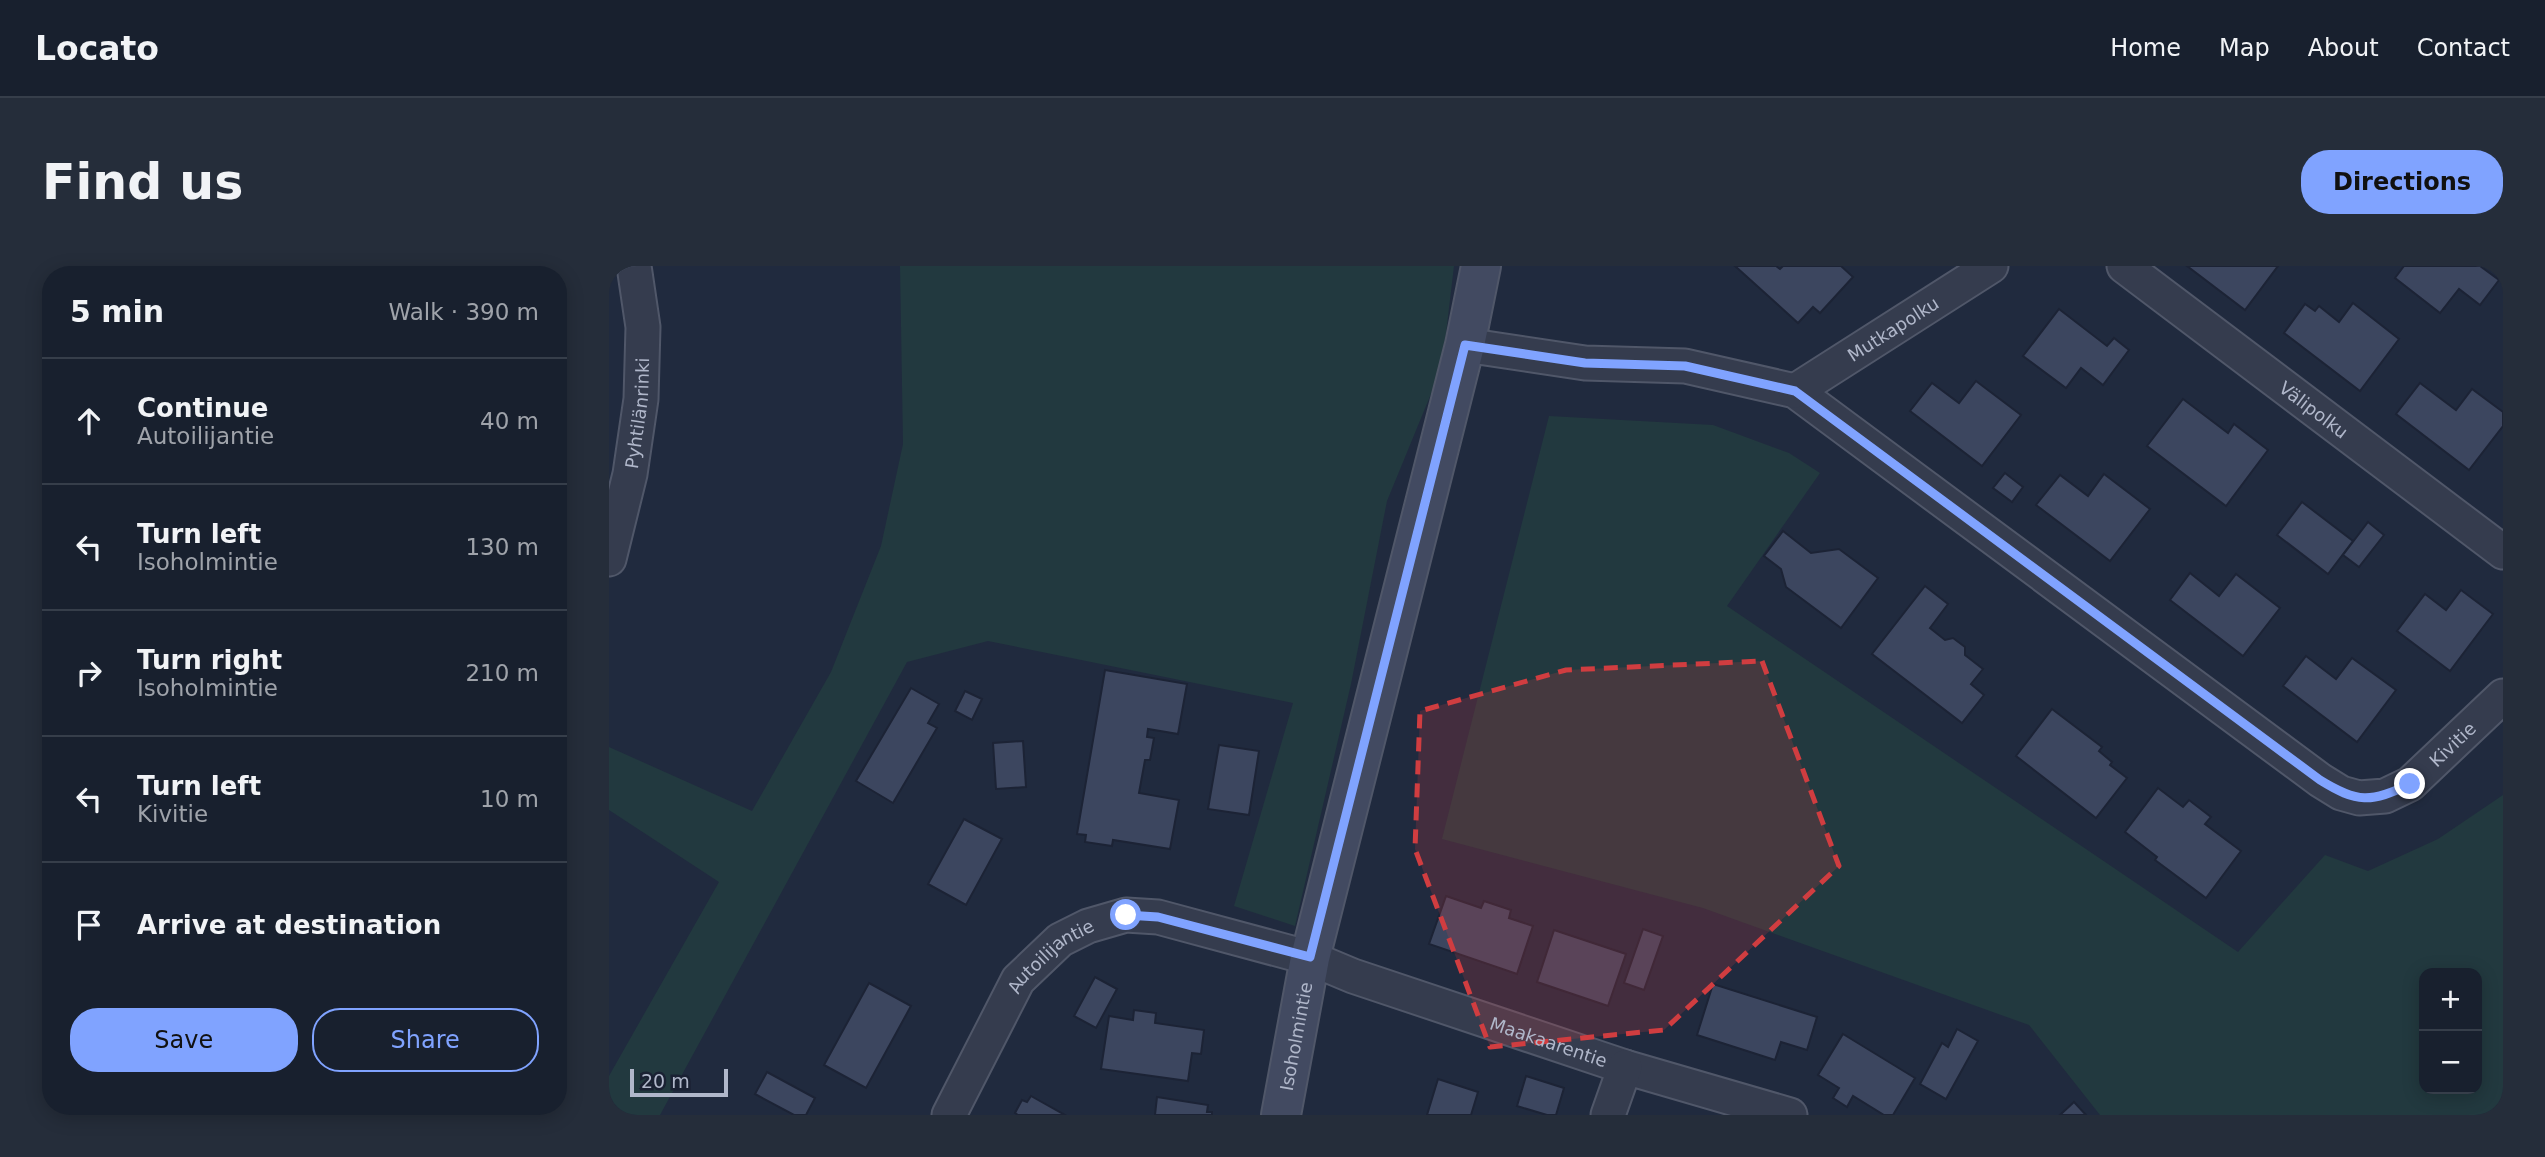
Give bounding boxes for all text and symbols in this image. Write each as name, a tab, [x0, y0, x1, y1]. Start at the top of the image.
text: Locato	[35, 29, 159, 68]
text: Home	[2110, 34, 2181, 62]
text: Map	[2219, 34, 2270, 62]
text: About	[2308, 34, 2379, 62]
text: Contact	[2417, 34, 2510, 62]
button: Directions	[2301, 150, 2503, 214]
text: Find us	[42, 154, 243, 211]
street label: Mutkapolku	[1843, 292, 1942, 365]
text: 5 min	[70, 294, 164, 329]
text: Walk · 390 m	[388, 299, 539, 325]
street label: Pyhtilänrinki	[620, 357, 653, 470]
street label: Välipolku	[2275, 377, 2353, 442]
text: Continue	[137, 393, 268, 423]
icon: ahead	[70, 402, 108, 440]
text: 40 m	[480, 408, 539, 434]
text: Autoilijantie	[137, 423, 274, 449]
text: Turn left	[137, 519, 261, 549]
icon: left	[70, 528, 108, 566]
text: 130 m	[465, 534, 539, 560]
text: Isoholmintie	[137, 549, 278, 575]
text: Turn right	[137, 645, 282, 675]
icon: right	[70, 654, 108, 692]
text: 210 m	[465, 660, 539, 686]
text: Isoholmintie	[137, 675, 278, 701]
street label: Kivitie	[2425, 717, 2480, 771]
route end	[2394, 768, 2425, 799]
text: Turn left	[137, 771, 261, 801]
icon: left	[70, 780, 108, 818]
text: 10 m	[480, 786, 539, 812]
text: Kivitie	[137, 801, 208, 827]
route start	[1110, 899, 1141, 930]
icon: arrive	[70, 906, 108, 944]
text: Arrive at destination	[137, 910, 441, 940]
street label: Autoilijantie	[1003, 914, 1097, 997]
map controls	[2419, 968, 2482, 1094]
button: +	[2419, 968, 2482, 1031]
street label: Isoholmintie	[1275, 980, 1316, 1092]
button: Save	[70, 1008, 298, 1072]
button: Share	[312, 1008, 539, 1072]
street label: Maakaarentie	[1487, 1012, 1610, 1071]
button: −	[2419, 1031, 2482, 1094]
scale bar	[630, 1066, 728, 1098]
text: 20 m	[641, 1070, 690, 1092]

